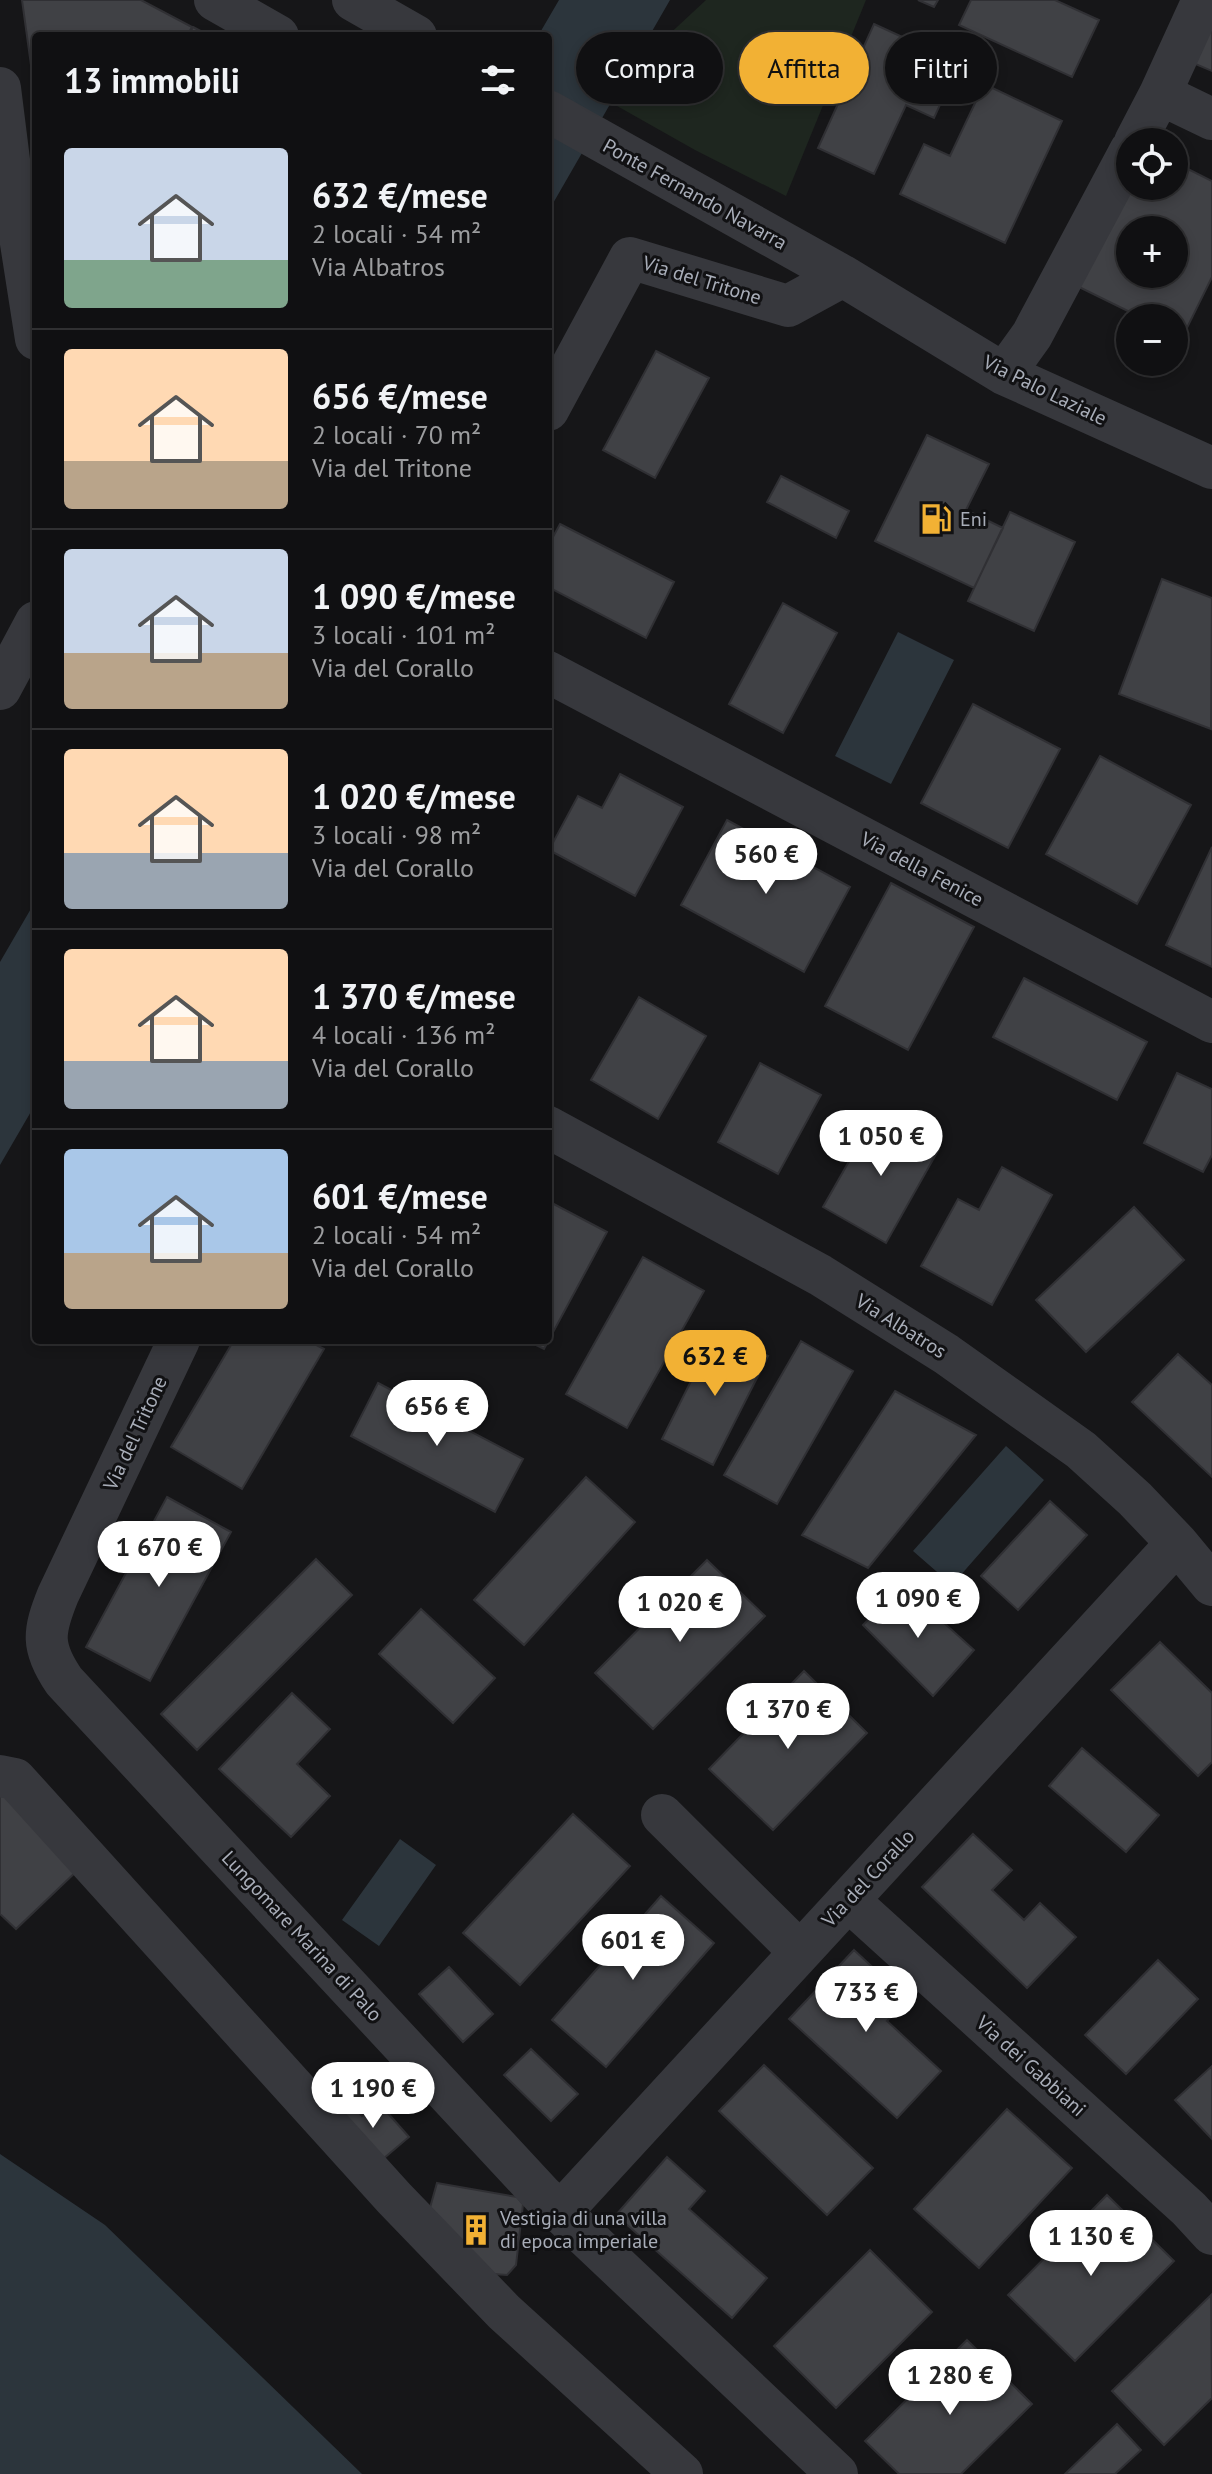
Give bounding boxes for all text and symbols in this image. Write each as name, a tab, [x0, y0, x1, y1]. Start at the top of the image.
chip: Compra	[576, 32, 723, 104]
chip: Affitta	[739, 32, 869, 104]
chip: Filtri	[885, 32, 997, 104]
text: 13 immobili	[64, 58, 240, 102]
icon: filters	[476, 58, 520, 102]
map controls	[1116, 128, 1188, 376]
button: locate	[1116, 128, 1188, 200]
street label: Ponte Fernando Navarra	[598, 133, 792, 255]
text: 632 €/mese	[312, 173, 488, 217]
icon: home	[128, 180, 224, 276]
button: +	[1116, 216, 1188, 288]
text: 2 locali · 54 m²	[312, 217, 481, 250]
street label: Via del Tritone	[638, 249, 765, 310]
text: Via Albatros	[312, 250, 445, 283]
button: −	[1116, 304, 1188, 376]
street label: Via Palo Laziale	[978, 348, 1111, 431]
text: 656 €/mese	[312, 374, 488, 418]
icon: home	[128, 381, 224, 477]
text: 2 locali · 70 m²	[312, 418, 481, 451]
text: Via del Tritone	[312, 451, 472, 484]
fuel station icon: Eni	[919, 502, 953, 536]
place label: Eni	[960, 506, 987, 532]
text: 1 090 €/mese	[312, 574, 516, 618]
icon: home	[128, 581, 224, 677]
text: 3 locali · 101 m²	[312, 618, 495, 651]
text: Via del Corallo	[312, 651, 474, 684]
text: 1 020 €/mese	[312, 774, 516, 818]
icon: home	[128, 781, 224, 877]
text: 3 locali · 98 m²	[312, 818, 481, 851]
street label: Via della Fenice	[855, 825, 988, 912]
pin: 560 €	[710, 828, 822, 896]
text: 560 €	[733, 837, 799, 870]
text: Via del Corallo	[312, 851, 474, 884]
text: 1 370 €/mese	[312, 974, 516, 1018]
icon: home	[128, 981, 224, 1077]
text: 4 locali · 136 m²	[312, 1018, 495, 1051]
text: Via del Corallo	[312, 1051, 474, 1084]
pin: 1 050 €	[807, 1110, 955, 1178]
text: 1 050 €	[838, 1119, 924, 1152]
text: 601 €/mese	[312, 1174, 488, 1218]
icon: home	[128, 1181, 224, 1277]
text: 2 locali · 54 m²	[312, 1218, 481, 1251]
text: Via del Corallo	[312, 1251, 474, 1284]
street label: Via Albatros	[850, 1287, 951, 1364]
pin: 632 €	[659, 1330, 771, 1398]
text: 632 €	[682, 1339, 748, 1372]
street label: Via del Tritone	[97, 1372, 173, 1495]
pin: 656 €	[381, 1380, 493, 1448]
text: 656 €	[404, 1389, 470, 1422]
pin: 1 670 €	[85, 1521, 233, 1589]
text: 1 670 €	[116, 1530, 202, 1563]
pin: 1 090 €	[844, 1572, 992, 1640]
pin: 1 020 €	[606, 1576, 754, 1644]
text: 1 090 €	[875, 1581, 961, 1614]
text: 1 020 €	[637, 1585, 723, 1618]
pin: 1 370 €	[714, 1683, 862, 1751]
text: 1 370 €	[745, 1692, 831, 1725]
street label: Via del Corallo	[815, 1824, 920, 1933]
street label: Lungomare Marina di Palo	[216, 1845, 388, 2027]
pin: 601 €	[577, 1914, 689, 1982]
text: 601 €	[600, 1923, 666, 1956]
pin: 733 €	[810, 1966, 922, 2034]
text: 733 €	[833, 1975, 899, 2008]
street label: Via dei Gabbiani	[970, 2009, 1091, 2122]
pin: 1 190 €	[299, 2062, 447, 2130]
text: 1 190 €	[330, 2071, 416, 2104]
place label: Vestigia di una villa di epoca imperiale	[499, 2205, 667, 2254]
pin: 1 130 €	[1017, 2210, 1165, 2278]
building icon: Vestigia di una villa di epoca imperiale	[459, 2213, 493, 2247]
text: 1 130 €	[1048, 2219, 1134, 2252]
pin: 1 280 €	[876, 2349, 1024, 2417]
text: 1 280 €	[907, 2358, 993, 2391]

